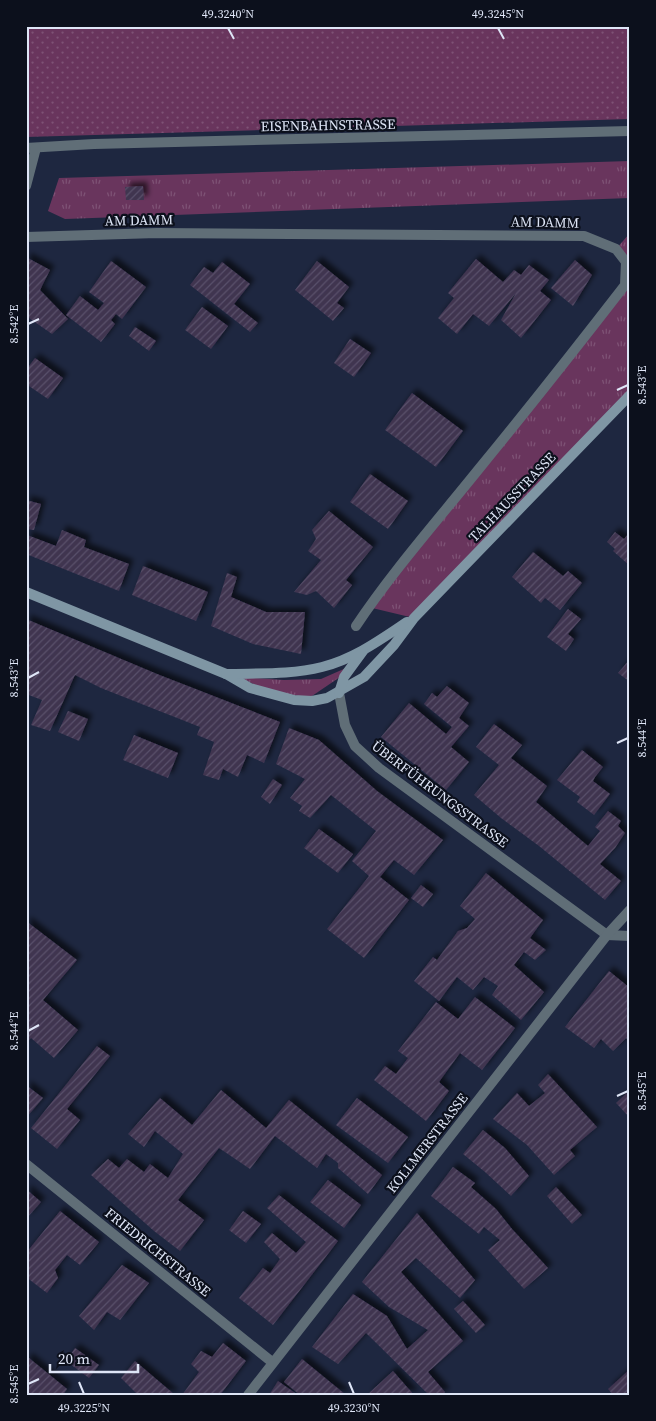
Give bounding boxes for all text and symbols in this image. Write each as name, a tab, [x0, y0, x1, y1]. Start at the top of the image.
text: 49.3240°N	[202, 6, 254, 22]
text: 49.3245°N	[472, 6, 524, 22]
street label: EISENBAHNSTRASSE	[261, 114, 395, 136]
street label: AM DAMM	[105, 209, 173, 231]
street label: AM DAMM	[511, 211, 579, 233]
text: 8.542°E	[6, 305, 22, 343]
text: 8.543°E	[634, 366, 650, 404]
street label: TALHAUSSTRASSE	[464, 448, 560, 546]
text: 8.543°E	[6, 659, 22, 697]
text: 8.544°E	[634, 719, 650, 757]
street label: ÜBERFÜHRUNGSSTRASSE	[367, 736, 513, 852]
text: 8.544°E	[6, 1012, 22, 1050]
text: 8.545°E	[634, 1072, 650, 1110]
street label: KOLLMERSTRASSE	[382, 1089, 472, 1197]
street label: FRIEDRICHSTRASSE	[101, 1203, 215, 1301]
scale bar	[50, 1341, 138, 1373]
text: 20 m	[58, 1348, 90, 1369]
text: 8.545°E	[6, 1365, 22, 1403]
text: 49.3225°N	[58, 1400, 110, 1416]
text: 49.3230°N	[328, 1400, 380, 1416]

